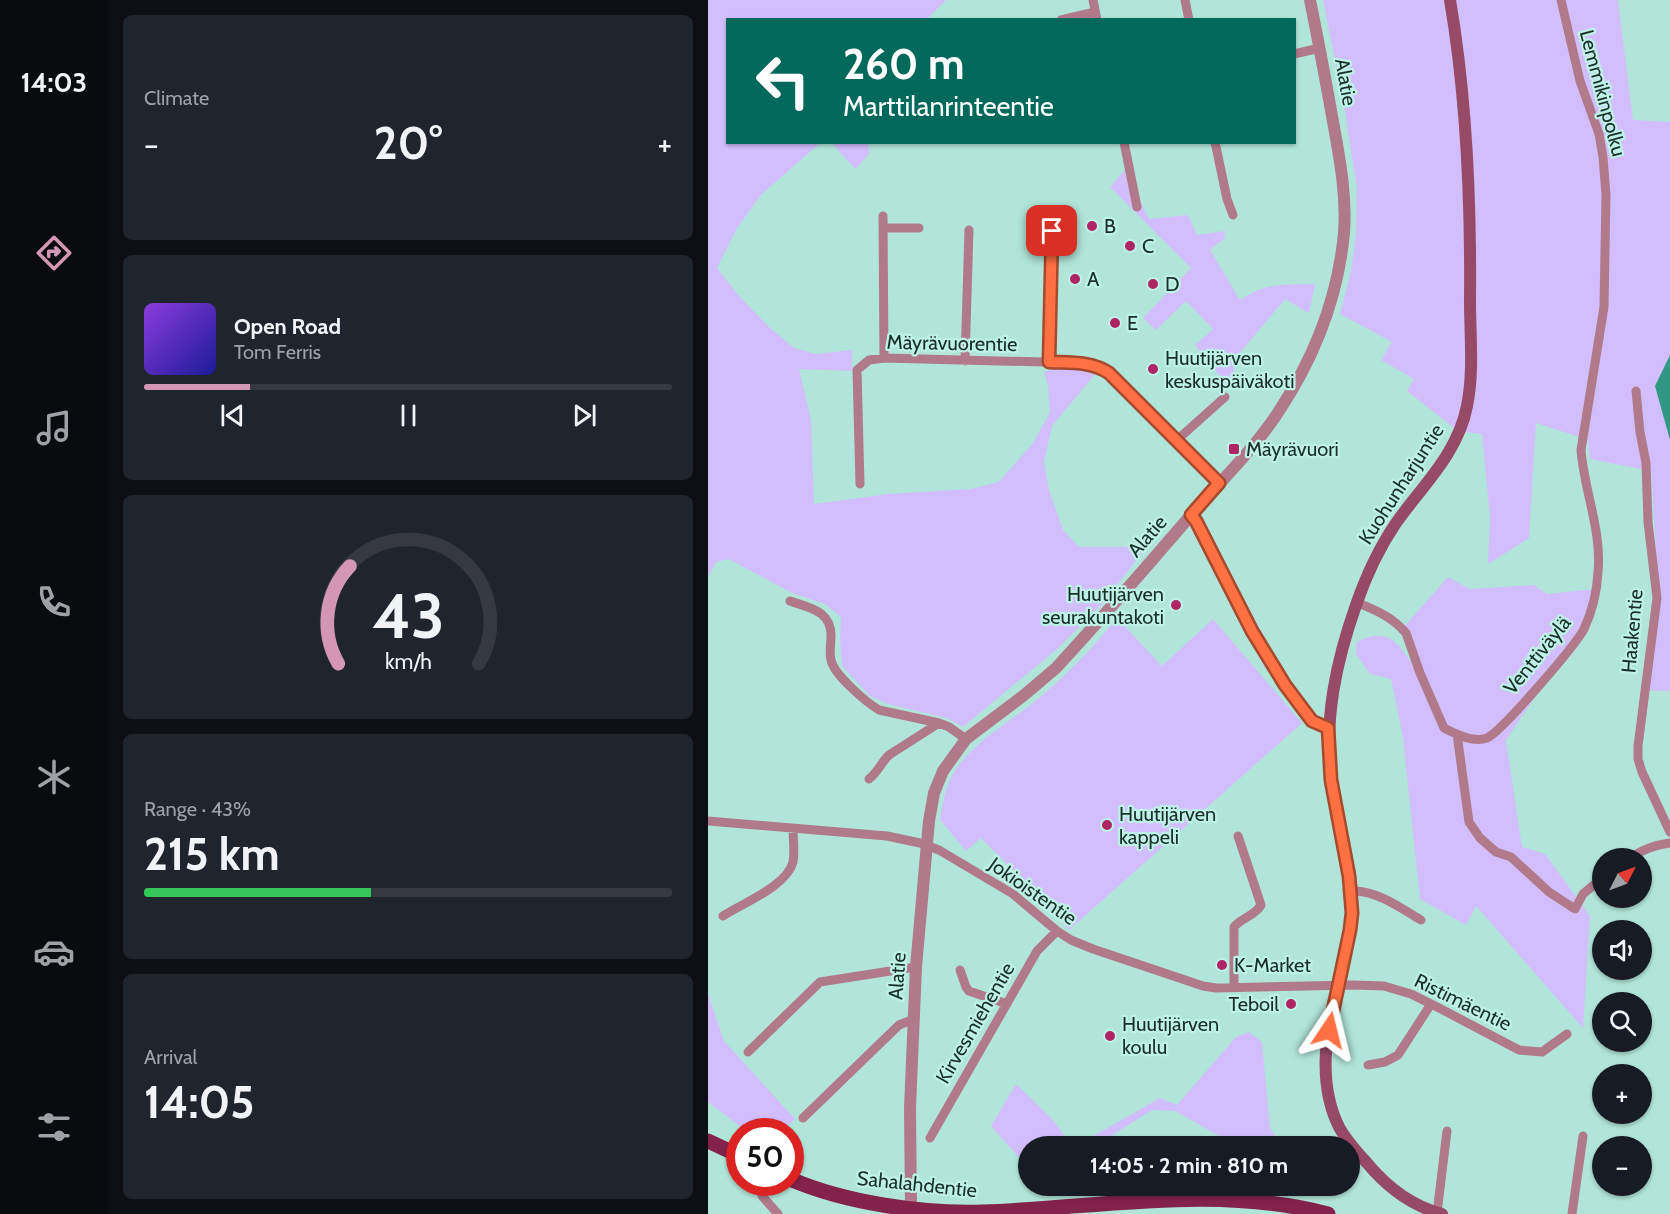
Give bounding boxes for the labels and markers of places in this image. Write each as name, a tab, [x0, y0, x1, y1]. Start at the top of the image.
pin	[1026, 205, 1077, 256]
place label: B	[1104, 214, 1116, 238]
marker: B	[1085, 219, 1099, 233]
place label: C	[1142, 234, 1154, 258]
marker: C	[1123, 239, 1137, 253]
place label: A	[1087, 267, 1100, 291]
marker: A	[1068, 272, 1082, 286]
place label: D	[1165, 272, 1180, 296]
marker: D	[1146, 277, 1160, 291]
place label: E	[1127, 311, 1138, 335]
marker: E	[1108, 316, 1122, 330]
place label: Huutijärven keskuspäiväkoti	[1165, 346, 1294, 393]
marker: Huutijärven keskuspäiväkoti	[1146, 362, 1160, 376]
place label: Mäyrävuori	[1246, 437, 1339, 461]
marker: Mäyrävuori	[1227, 442, 1241, 456]
place label: Huutijärven seurakuntakoti	[1042, 582, 1164, 629]
marker: Huutijärven seurakuntakoti	[1169, 598, 1183, 612]
place label: Huutijärven kappeli	[1119, 802, 1216, 849]
marker: Huutijärven kappeli	[1100, 818, 1114, 832]
place label: K-Market	[1234, 953, 1311, 977]
marker: K-Market	[1215, 958, 1229, 972]
place label: Teboil	[1229, 992, 1279, 1016]
marker: Teboil	[1284, 997, 1298, 1011]
place label: Huutijärven koulu	[1122, 1012, 1219, 1059]
marker: Huutijärven koulu	[1103, 1029, 1117, 1043]

